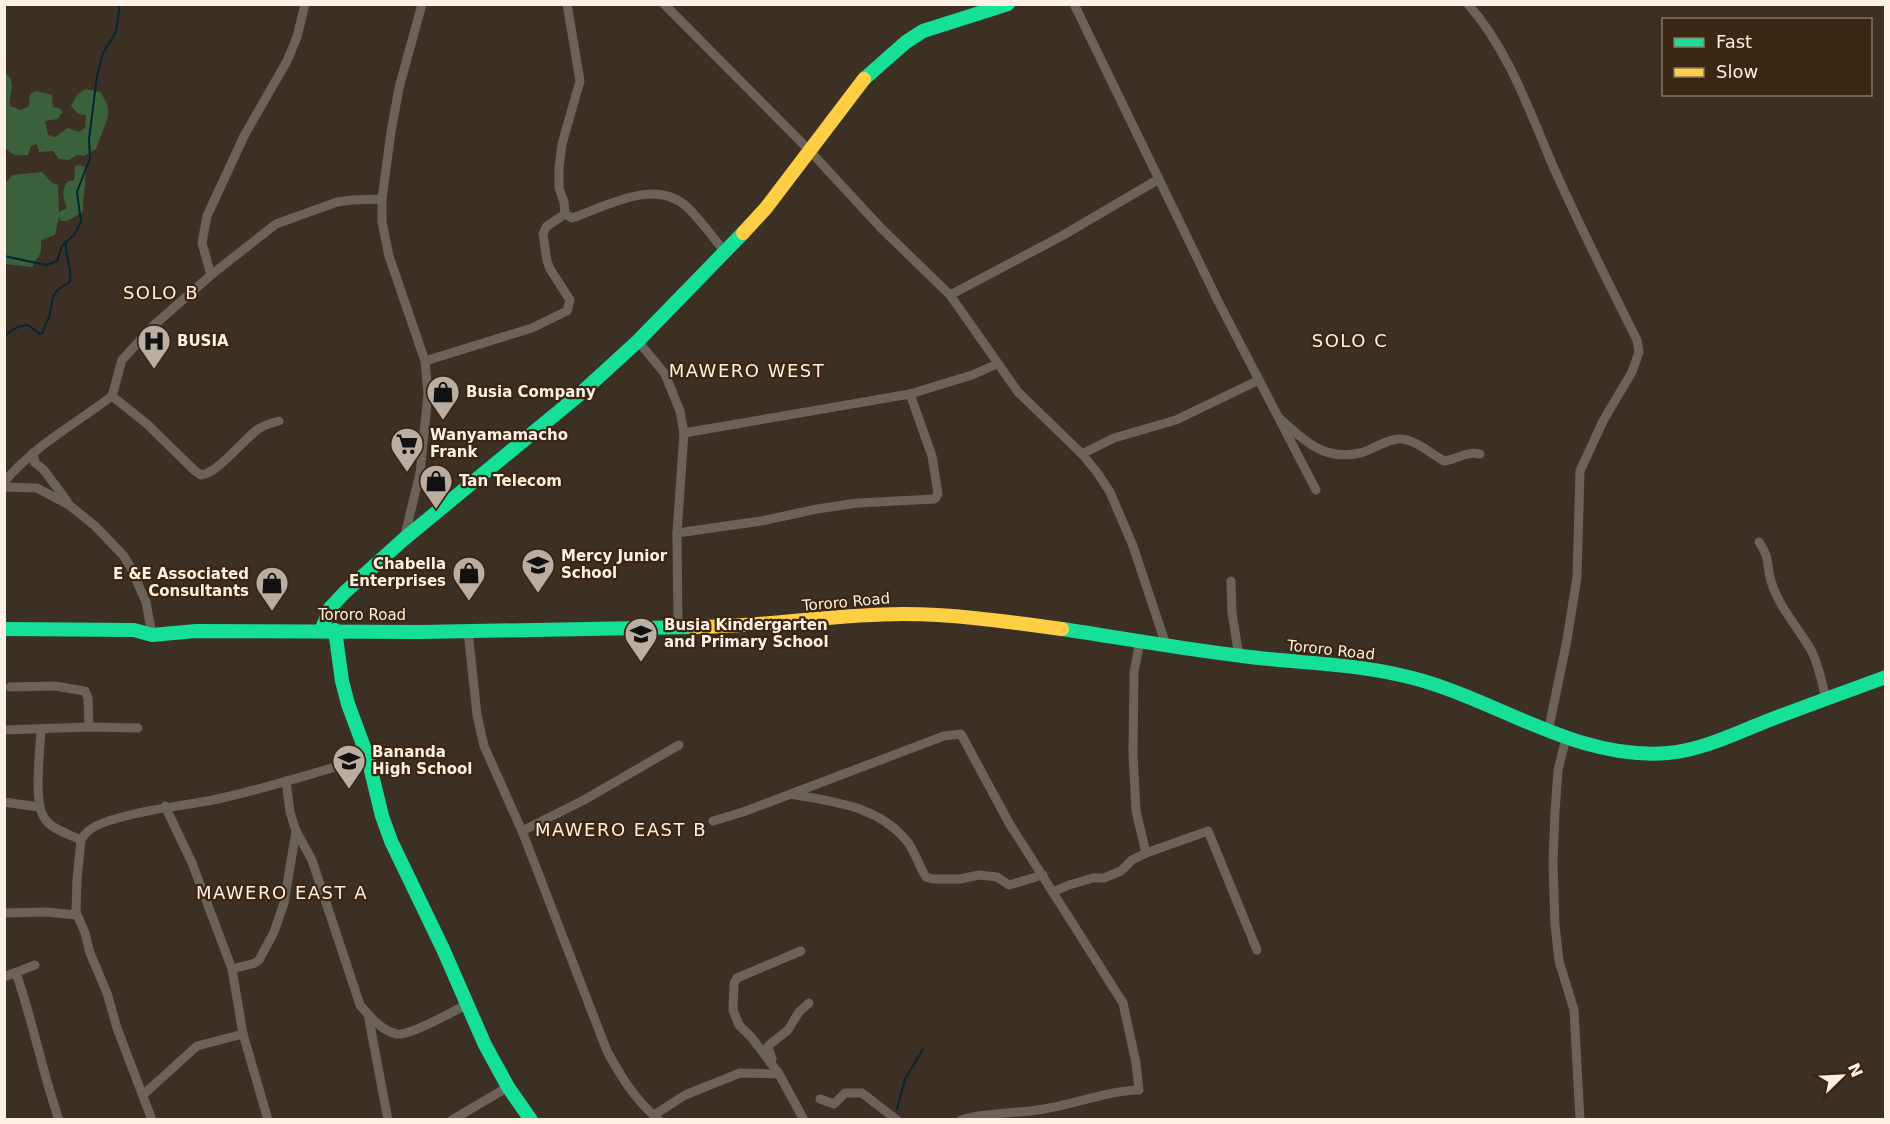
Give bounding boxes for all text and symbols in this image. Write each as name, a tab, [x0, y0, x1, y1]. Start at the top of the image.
legend	[1662, 18, 1872, 96]
text: Fast	[1716, 31, 1752, 52]
text: Slow	[1716, 61, 1758, 82]
district label: SOLO B	[123, 282, 199, 303]
hospital icon: BUSIA	[136, 323, 172, 370]
district label: SOLO C	[1312, 330, 1388, 351]
place label: BUSIA	[177, 332, 229, 350]
district label: MAWERO WEST	[669, 360, 825, 381]
shop icon: Busia Company	[425, 374, 461, 421]
place label: Busia Company	[466, 383, 596, 401]
supermarket icon: Wanyamamacho Frank	[389, 426, 425, 473]
place label: Wanyamamacho Frank	[430, 426, 568, 461]
shop icon: Tan Telecom	[418, 463, 454, 510]
place label: Tan Telecom	[459, 472, 562, 490]
school or university icon: Mercy Junior School	[520, 547, 556, 594]
place label: Mercy Junior School	[561, 547, 668, 582]
place label: Chabella Enterprises	[349, 555, 446, 590]
shop icon: Chabella Enterprises	[451, 555, 487, 602]
place label: E &E Associated Consultants	[113, 565, 249, 600]
shop icon: E &E Associated Consultants	[254, 565, 290, 612]
street label: Tororo Road	[800, 589, 891, 615]
street label: Tororo Road	[317, 606, 406, 624]
school or university icon: Busia Kindergarten and Primary School	[623, 616, 659, 663]
place label: Busia Kindergarten and Primary School	[664, 616, 829, 651]
street label: Tororo Road	[1285, 636, 1376, 664]
school or university icon: Bananda High School	[331, 743, 367, 790]
place label: Bananda High School	[372, 743, 472, 778]
district label: MAWERO EAST B	[535, 819, 707, 840]
district label: MAWERO EAST A	[196, 882, 368, 903]
north arrow	[1812, 1046, 1872, 1106]
text: N	[1844, 1060, 1867, 1080]

